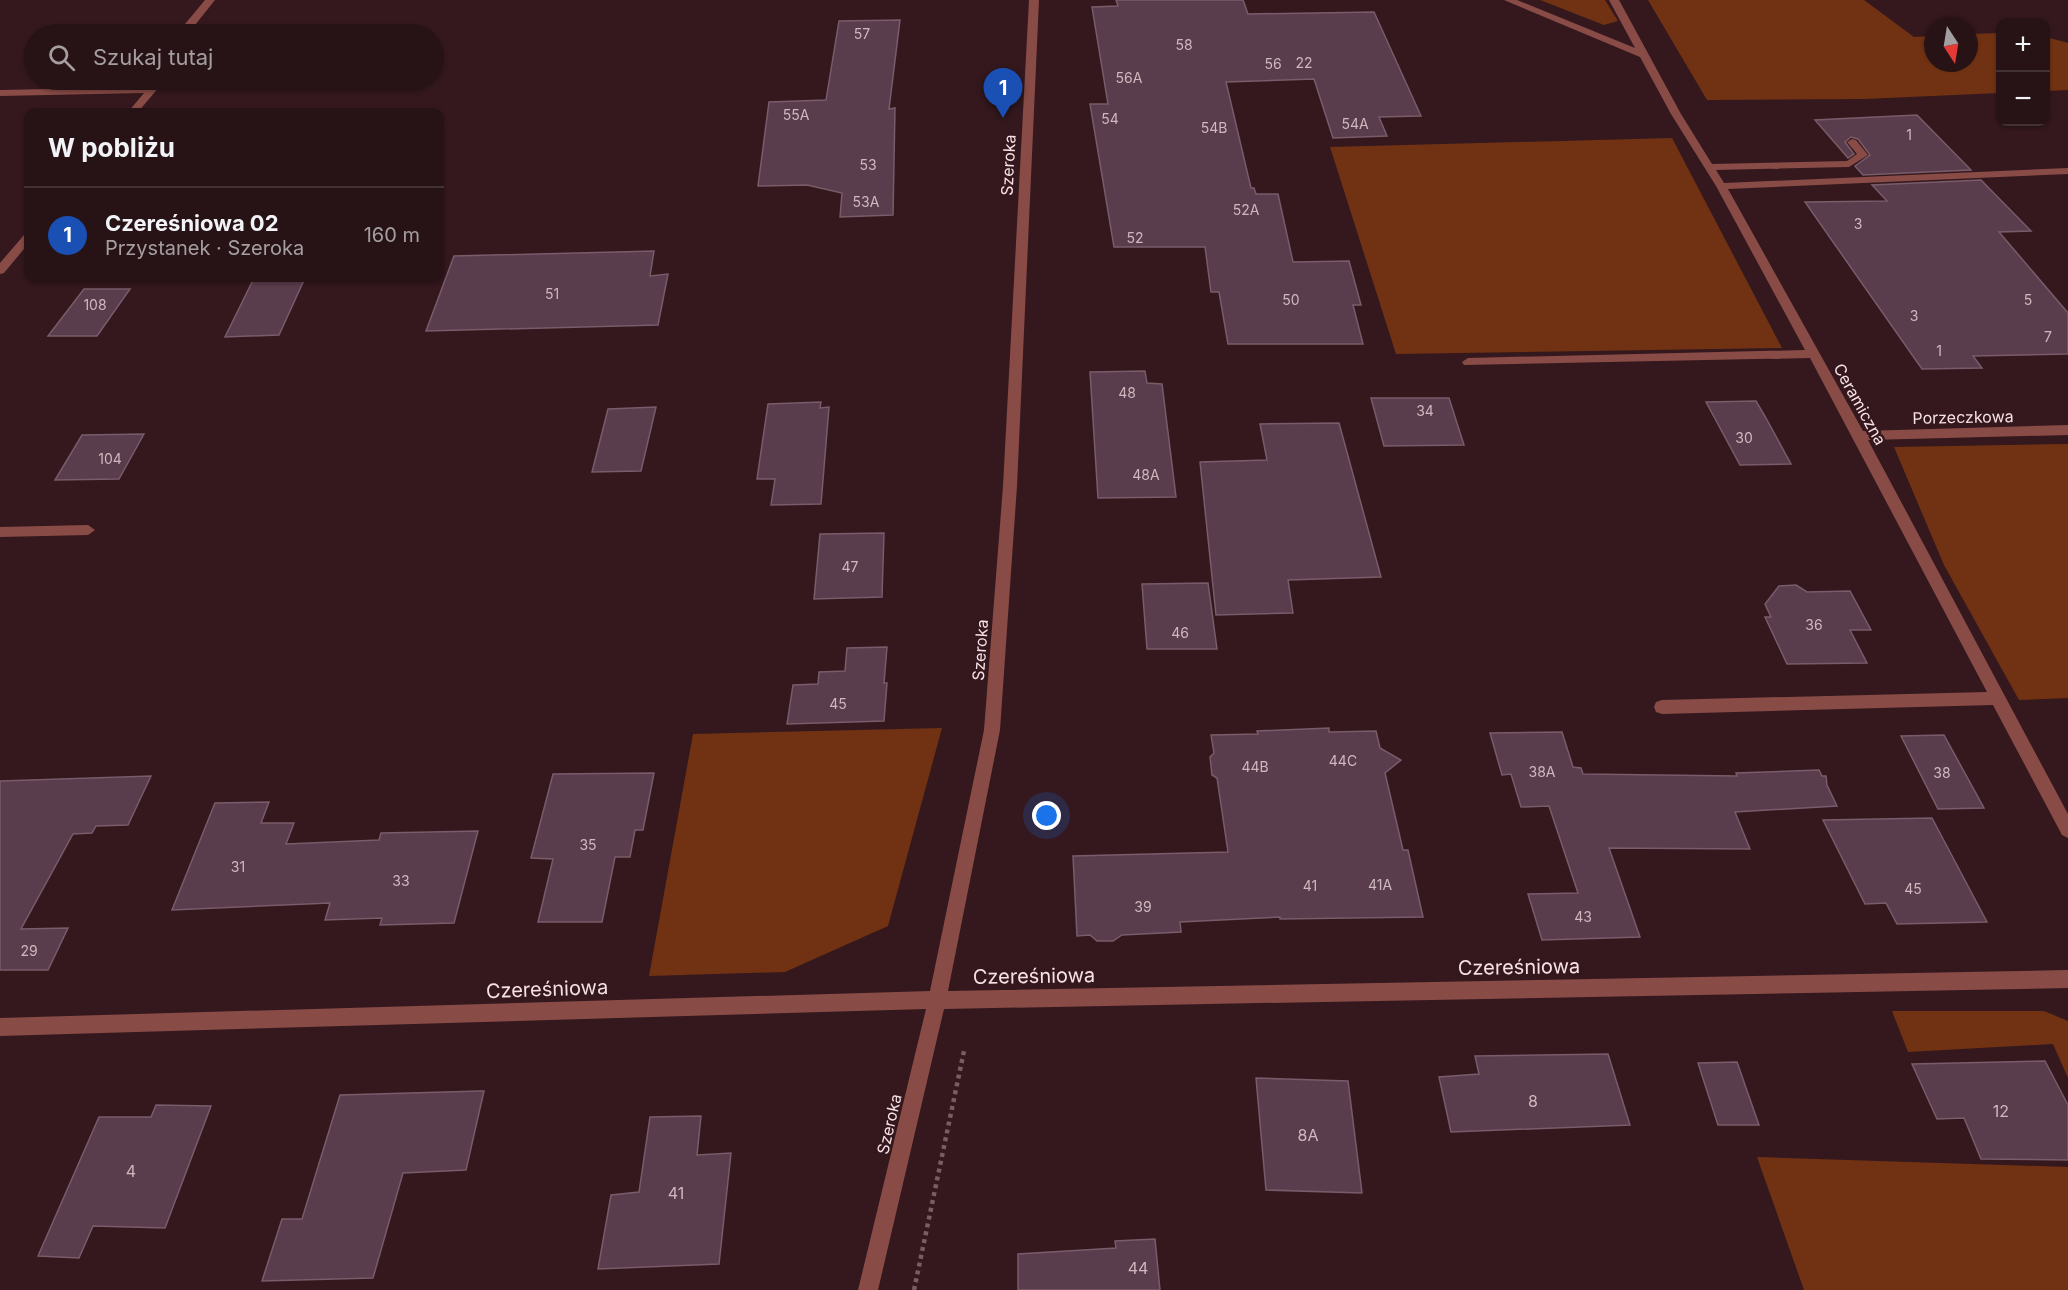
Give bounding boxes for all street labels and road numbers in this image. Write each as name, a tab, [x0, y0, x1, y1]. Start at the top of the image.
street label: Szeroka	[996, 134, 1020, 196]
street label: Ceramiczna	[1829, 360, 1891, 448]
street label: Porzeczkowa	[1912, 406, 2014, 428]
street label: Szeroka	[968, 619, 992, 681]
street label: Czereśniowa	[1458, 954, 1580, 980]
street label: Czereśniowa	[973, 963, 1095, 989]
street label: Czereśniowa	[485, 975, 609, 1003]
street label: Szeroka	[872, 1092, 906, 1156]

